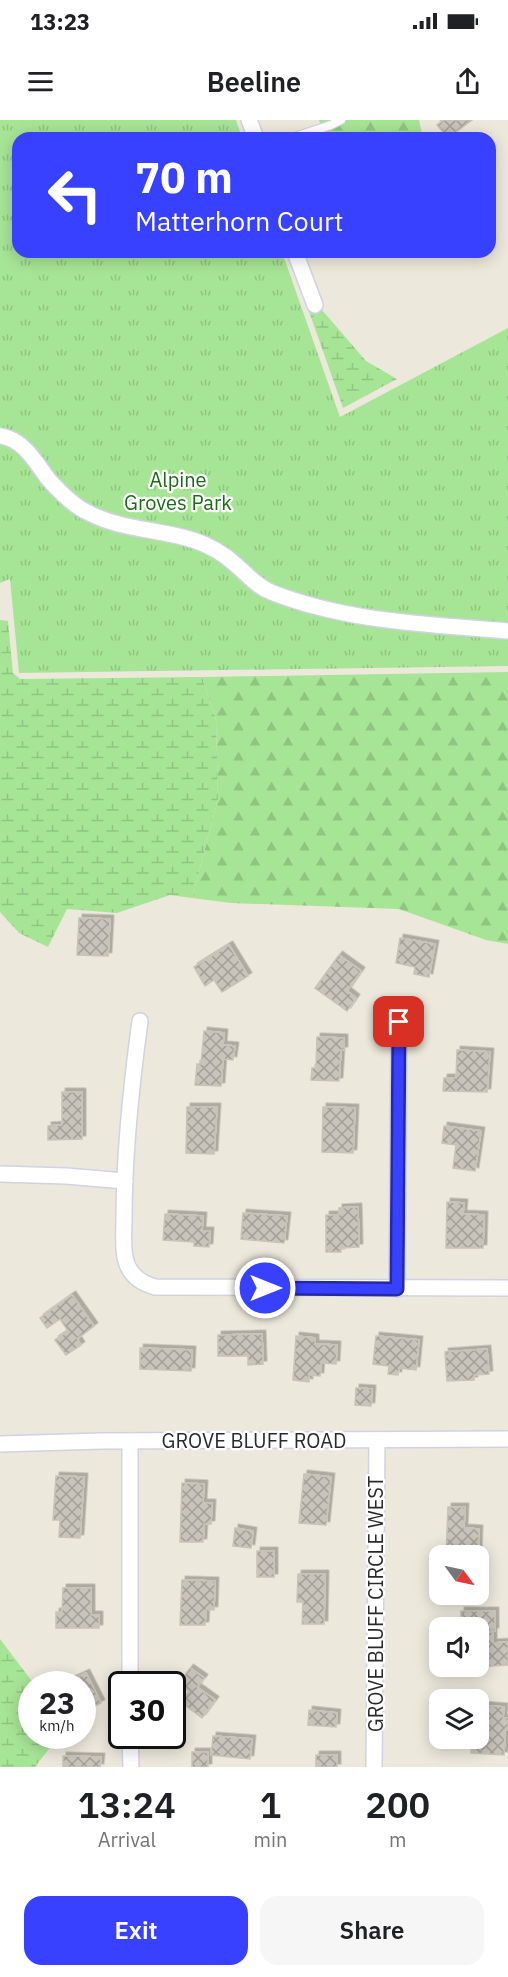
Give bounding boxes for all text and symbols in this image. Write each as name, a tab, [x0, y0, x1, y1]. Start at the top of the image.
text: 13:23	[30, 7, 90, 36]
text: Beeline	[207, 64, 301, 99]
icon: menu	[24, 65, 57, 98]
icon: share	[451, 65, 484, 98]
text: 70 m	[135, 150, 233, 205]
icon: left	[36, 156, 114, 234]
text: Matterhorn Court	[135, 203, 343, 238]
park label: Alpine Groves Park	[124, 466, 232, 516]
pin	[373, 996, 424, 1047]
icon: arrive	[382, 1005, 415, 1038]
position arrow	[233, 1256, 297, 1320]
street label: GROVE BLUFF ROAD	[162, 1427, 346, 1454]
street label: GROVE BLUFF CIRCLE WEST	[362, 1476, 389, 1732]
north arrow	[429, 1545, 489, 1605]
map controls	[429, 1545, 489, 1749]
button: sound	[429, 1617, 489, 1677]
speed limit sign: 30	[108, 1671, 186, 1749]
text: 23	[39, 1683, 75, 1722]
button: layers	[429, 1689, 489, 1749]
text: km/h	[39, 1716, 75, 1735]
text: 13:24	[78, 1781, 176, 1828]
text: 1	[260, 1781, 281, 1828]
text: 200	[365, 1781, 430, 1828]
text: Arrival	[98, 1826, 156, 1853]
text: min	[254, 1826, 287, 1853]
text: m	[389, 1826, 406, 1853]
button: Exit	[24, 1896, 248, 1965]
button: Share	[260, 1896, 484, 1965]

